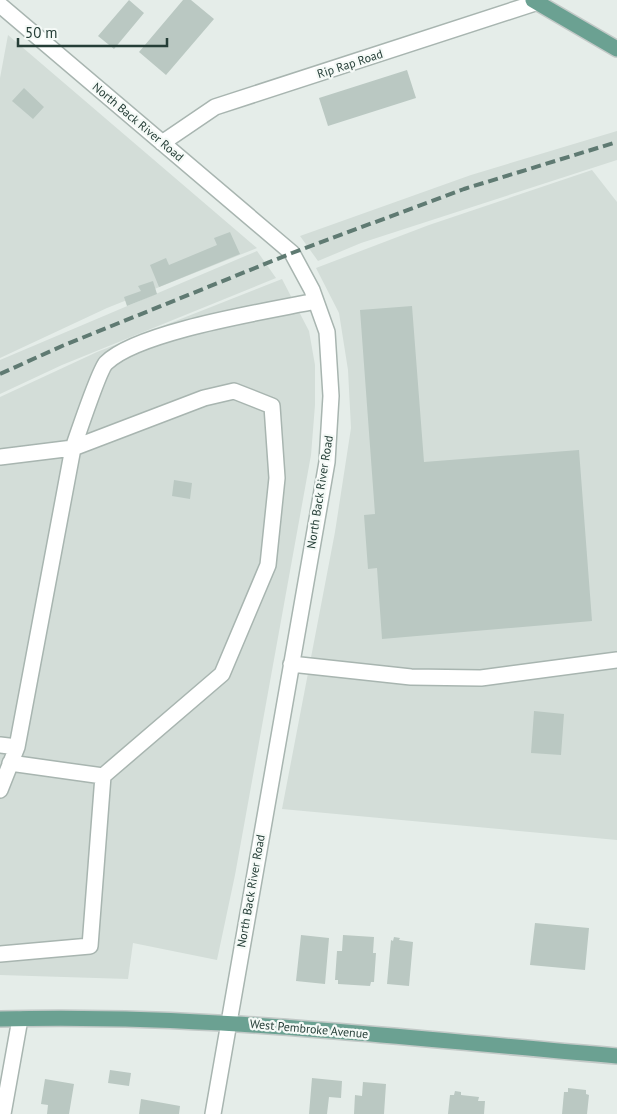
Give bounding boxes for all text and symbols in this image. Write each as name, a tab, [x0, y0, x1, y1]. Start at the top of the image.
scale bar	[18, 15, 166, 47]
text: 50 m	[25, 23, 58, 42]
street label: Rip Rap Road	[315, 46, 385, 81]
street label: North Back River Road	[90, 79, 187, 164]
street label: North Back River Road	[303, 434, 336, 550]
street label: North Back River Road	[233, 833, 268, 949]
street label: West Pembroke Avenue	[249, 1016, 369, 1041]

